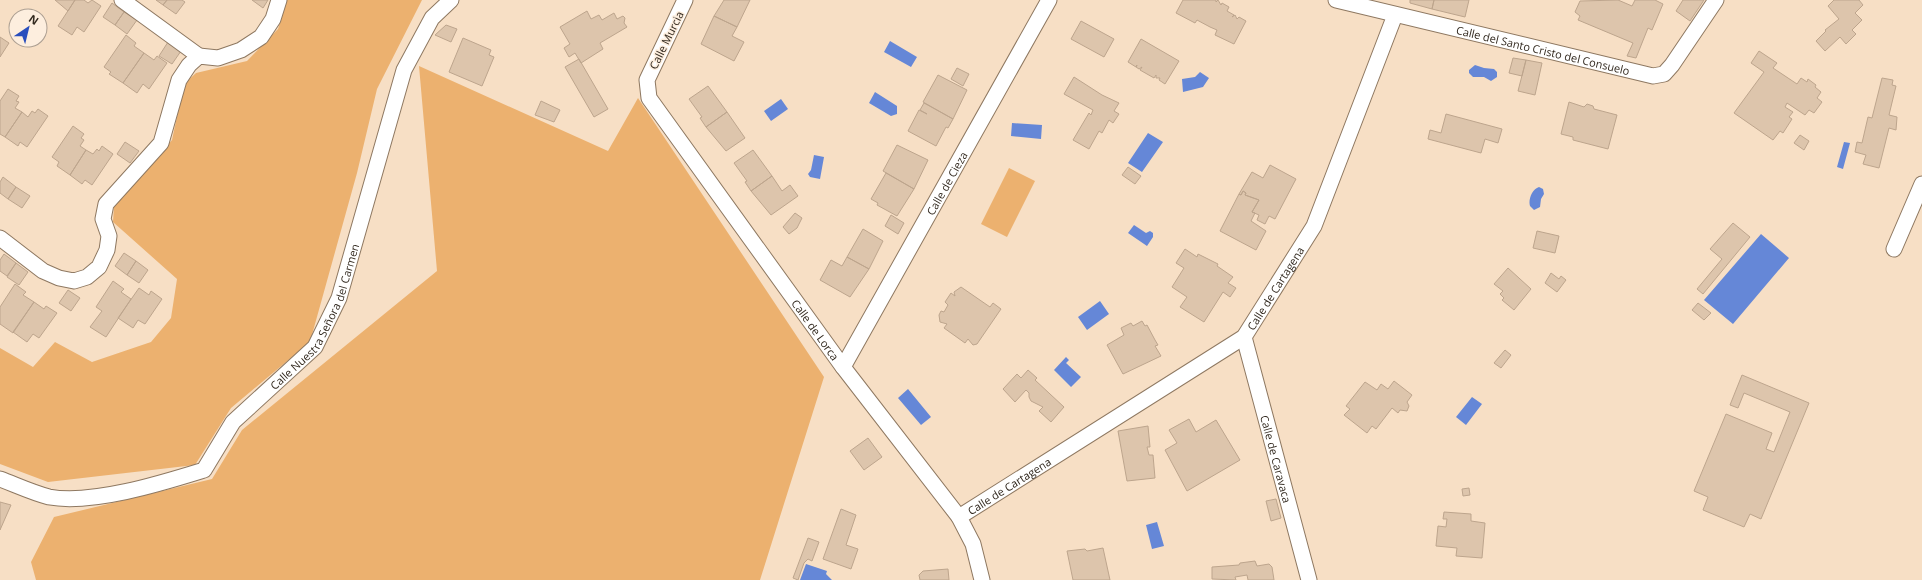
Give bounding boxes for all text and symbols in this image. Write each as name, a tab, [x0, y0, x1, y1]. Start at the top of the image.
north arrow	[8, 8, 48, 48]
street label: Calle Murcia	[645, 8, 687, 72]
text: N	[26, 11, 42, 28]
street label: Calle del Santo Cristo del Consuelo	[1455, 22, 1632, 78]
street label: Calle de Cieza	[922, 149, 970, 217]
street label: Calle Nuestra Señora del Carmen	[266, 242, 362, 392]
street label: Calle de Cartagena	[1243, 243, 1307, 333]
street label: Calle de Lorca	[789, 296, 843, 363]
street label: Calle de Caravaca	[1258, 413, 1295, 504]
street label: Calle de Cartagena	[964, 453, 1054, 517]

